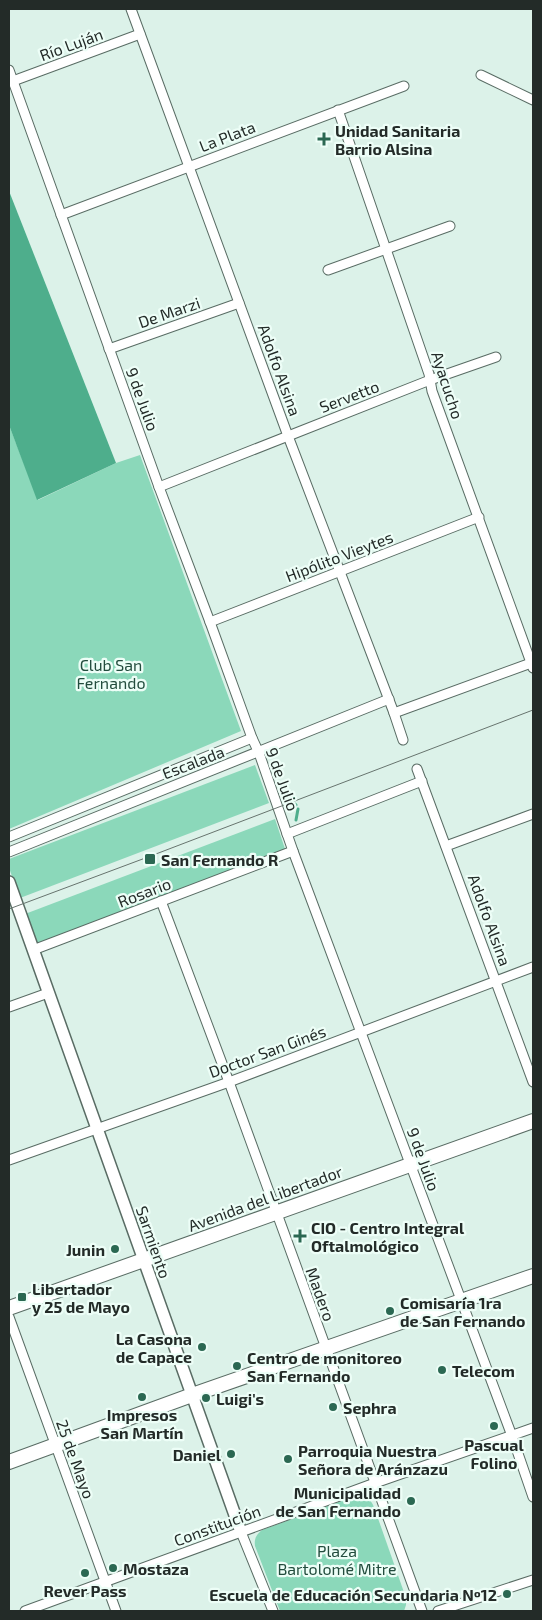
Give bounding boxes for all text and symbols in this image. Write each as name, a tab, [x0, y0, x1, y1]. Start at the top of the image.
street label: Río Luján	[37, 24, 106, 65]
street label: La Plata	[196, 117, 258, 155]
place label: Unidad Sanitaria Barrio Alsina	[335, 121, 460, 158]
marker: Unidad Sanitaria Barrio Alsina	[317, 132, 331, 146]
street label: De Marzi	[136, 293, 202, 331]
street label: Adolfo Alsina	[255, 322, 305, 418]
street label: Ayacucho	[428, 349, 468, 421]
street label: 9 de Julio	[123, 365, 163, 433]
street label: Servetto	[317, 376, 381, 416]
street label: Hipólito Vieytes	[283, 527, 395, 585]
park label: Club San Fernando	[76, 655, 146, 692]
street label: Escalada	[159, 741, 227, 783]
street label: 9 de Julio	[263, 745, 303, 813]
place label: San Fernando R	[161, 850, 278, 869]
marker: San Fernando R	[143, 852, 157, 866]
street label: Adolfo Alsina	[465, 872, 515, 968]
street label: Rosario	[115, 873, 173, 911]
street label: Doctor San Ginés	[206, 1021, 328, 1081]
street label: 9 de Julio	[404, 1125, 444, 1193]
street label: Avenida del Libertador	[185, 1161, 345, 1235]
street label: Sarmiento	[133, 1203, 175, 1281]
place label: CIO - Centro Integral Oftalmológico	[311, 1218, 465, 1255]
marker: CIO - Centro Integral Oftalmológico	[293, 1229, 307, 1243]
place label: Junin	[66, 1240, 105, 1259]
marker: Junin	[109, 1243, 121, 1255]
street label: Madero	[303, 1264, 339, 1324]
place label: Libertador y 25 de Mayo	[32, 1279, 130, 1317]
marker: Libertador y 25 de Mayo	[16, 1291, 28, 1303]
place label: Comisaría 1ra de San Fernando	[400, 1293, 525, 1330]
marker: Comisaría 1ra de San Fernando	[384, 1305, 396, 1317]
place label: La Casona de Capace	[116, 1329, 192, 1366]
marker: La Casona de Capace	[196, 1341, 208, 1353]
place label: Centro de monitoreo San Fernando	[247, 1348, 402, 1385]
marker: Centro de monitoreo San Fernando	[231, 1360, 243, 1372]
place label: Telecom	[452, 1361, 515, 1380]
marker: Telecom	[436, 1364, 448, 1376]
place label: Luigi's	[216, 1389, 264, 1408]
marker: Impresos San Martín	[136, 1391, 148, 1403]
marker: Luigi's	[200, 1392, 212, 1404]
place label: Sephra	[343, 1398, 397, 1417]
marker: Sephra	[327, 1401, 339, 1413]
place label: Impresos San Martín	[101, 1405, 183, 1442]
street label: 25 de Mayo	[53, 1417, 99, 1501]
marker: Pascual Folino	[488, 1420, 500, 1432]
place label: Pascual Folino	[464, 1435, 524, 1472]
place label: Parroquia Nuestra Señora de Aránzazu	[298, 1441, 448, 1478]
place label: Daniel	[173, 1445, 222, 1464]
marker: Daniel	[225, 1448, 237, 1460]
marker: Parroquia Nuestra Señora de Aránzazu	[282, 1453, 294, 1465]
place label: Municipalidad de San Fernando	[276, 1483, 401, 1520]
marker: Municipalidad de San Fernando	[405, 1495, 417, 1507]
street label: Constitución	[171, 1500, 263, 1550]
park label: Plaza Bartolomé Mitre	[277, 1541, 397, 1578]
place label: Mostaza	[123, 1559, 189, 1578]
marker: Mostaza	[107, 1562, 119, 1574]
marker: Rever Pass	[79, 1567, 91, 1579]
place label: Rever Pass	[43, 1581, 127, 1600]
place label: Escuela de Educación Secundaria Nº12	[209, 1585, 497, 1604]
marker: Escuela de Educación Secundaria Nº12	[501, 1588, 513, 1600]

